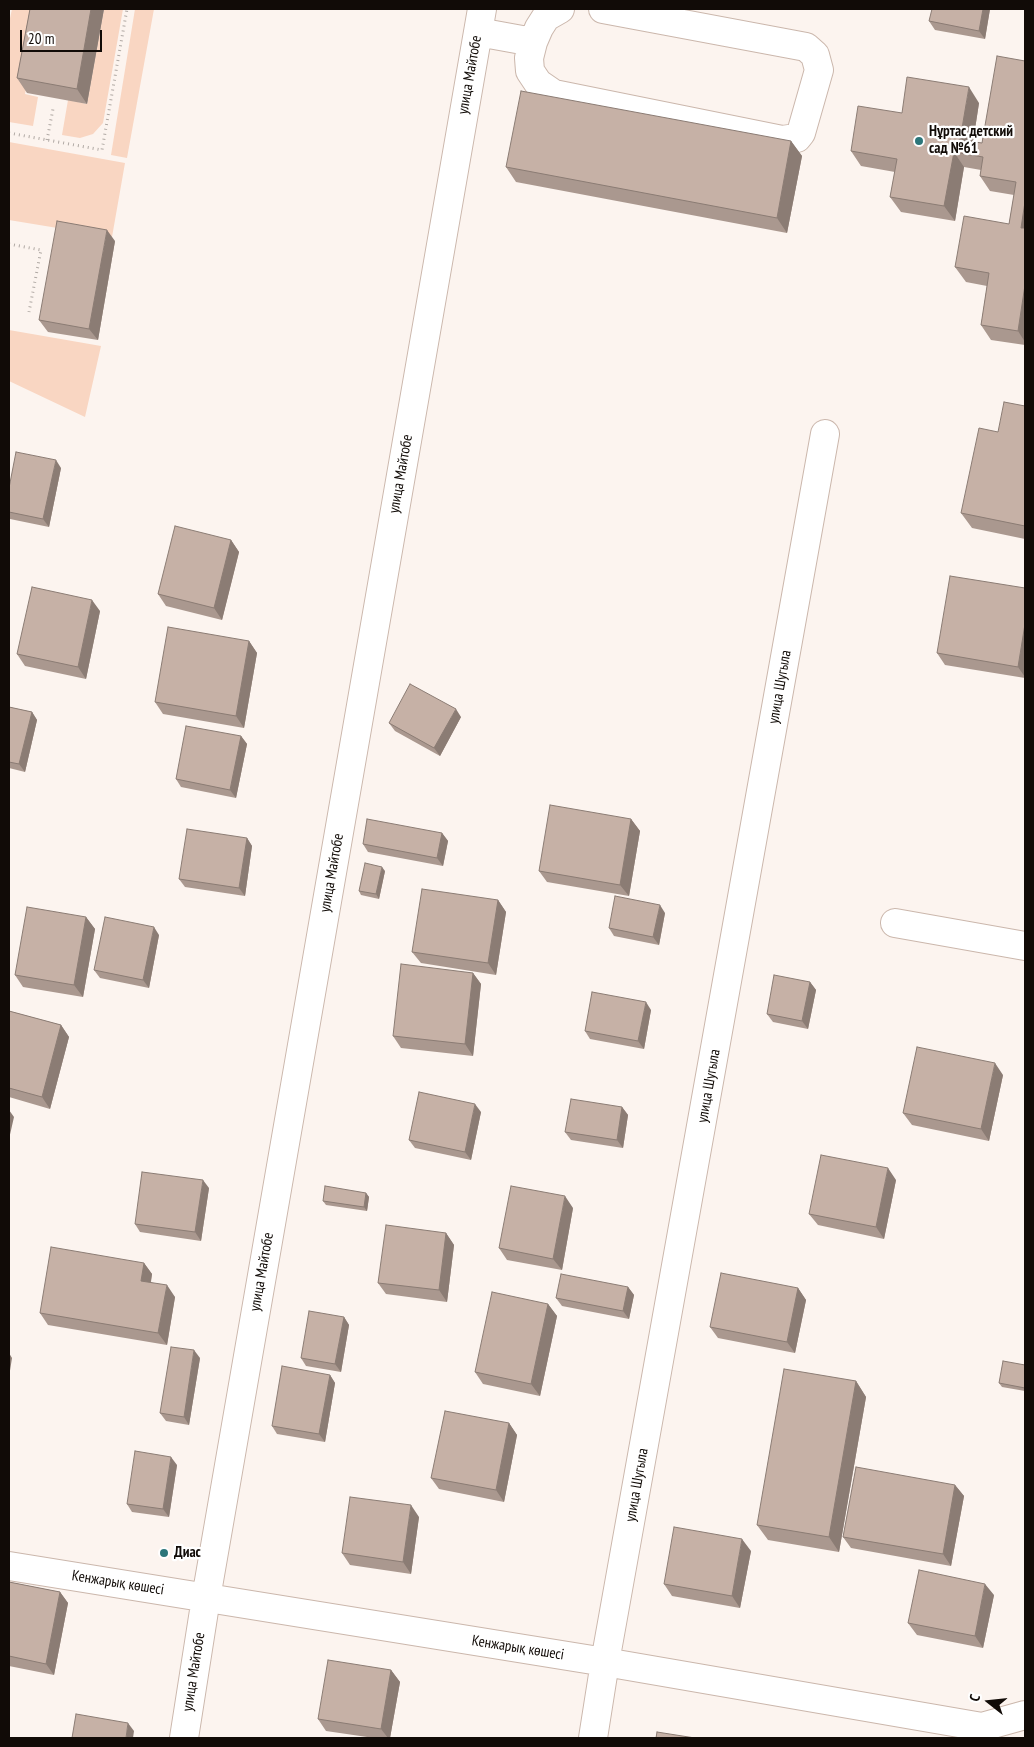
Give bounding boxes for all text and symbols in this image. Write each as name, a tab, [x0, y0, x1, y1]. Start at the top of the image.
scale bar	[22, 20, 105, 52]
text: 20 m	[28, 29, 54, 48]
street label: улица Майтобе	[454, 34, 486, 116]
place label: Нұртас детский сад №61	[929, 123, 1013, 158]
marker: Нұртас детский сад №61	[913, 135, 925, 147]
street label: улица Майтобе	[385, 433, 417, 515]
street label: улица Шугыла	[765, 649, 795, 725]
street label: улица Майтобе	[316, 832, 348, 914]
street label: улица Шугыла	[694, 1048, 724, 1124]
street label: улица Майтобе	[246, 1231, 278, 1313]
street label: улица Шугыла	[622, 1447, 652, 1523]
place label: Диас	[174, 1544, 201, 1562]
marker: Диас	[158, 1547, 170, 1559]
street label: Кенжарық көшесі	[71, 1567, 165, 1599]
street label: улица Майтобе	[179, 1631, 209, 1713]
street label: Кенжарық көшесі	[471, 1632, 565, 1664]
north arrow	[964, 1677, 1014, 1727]
text: С	[965, 1692, 984, 1703]

